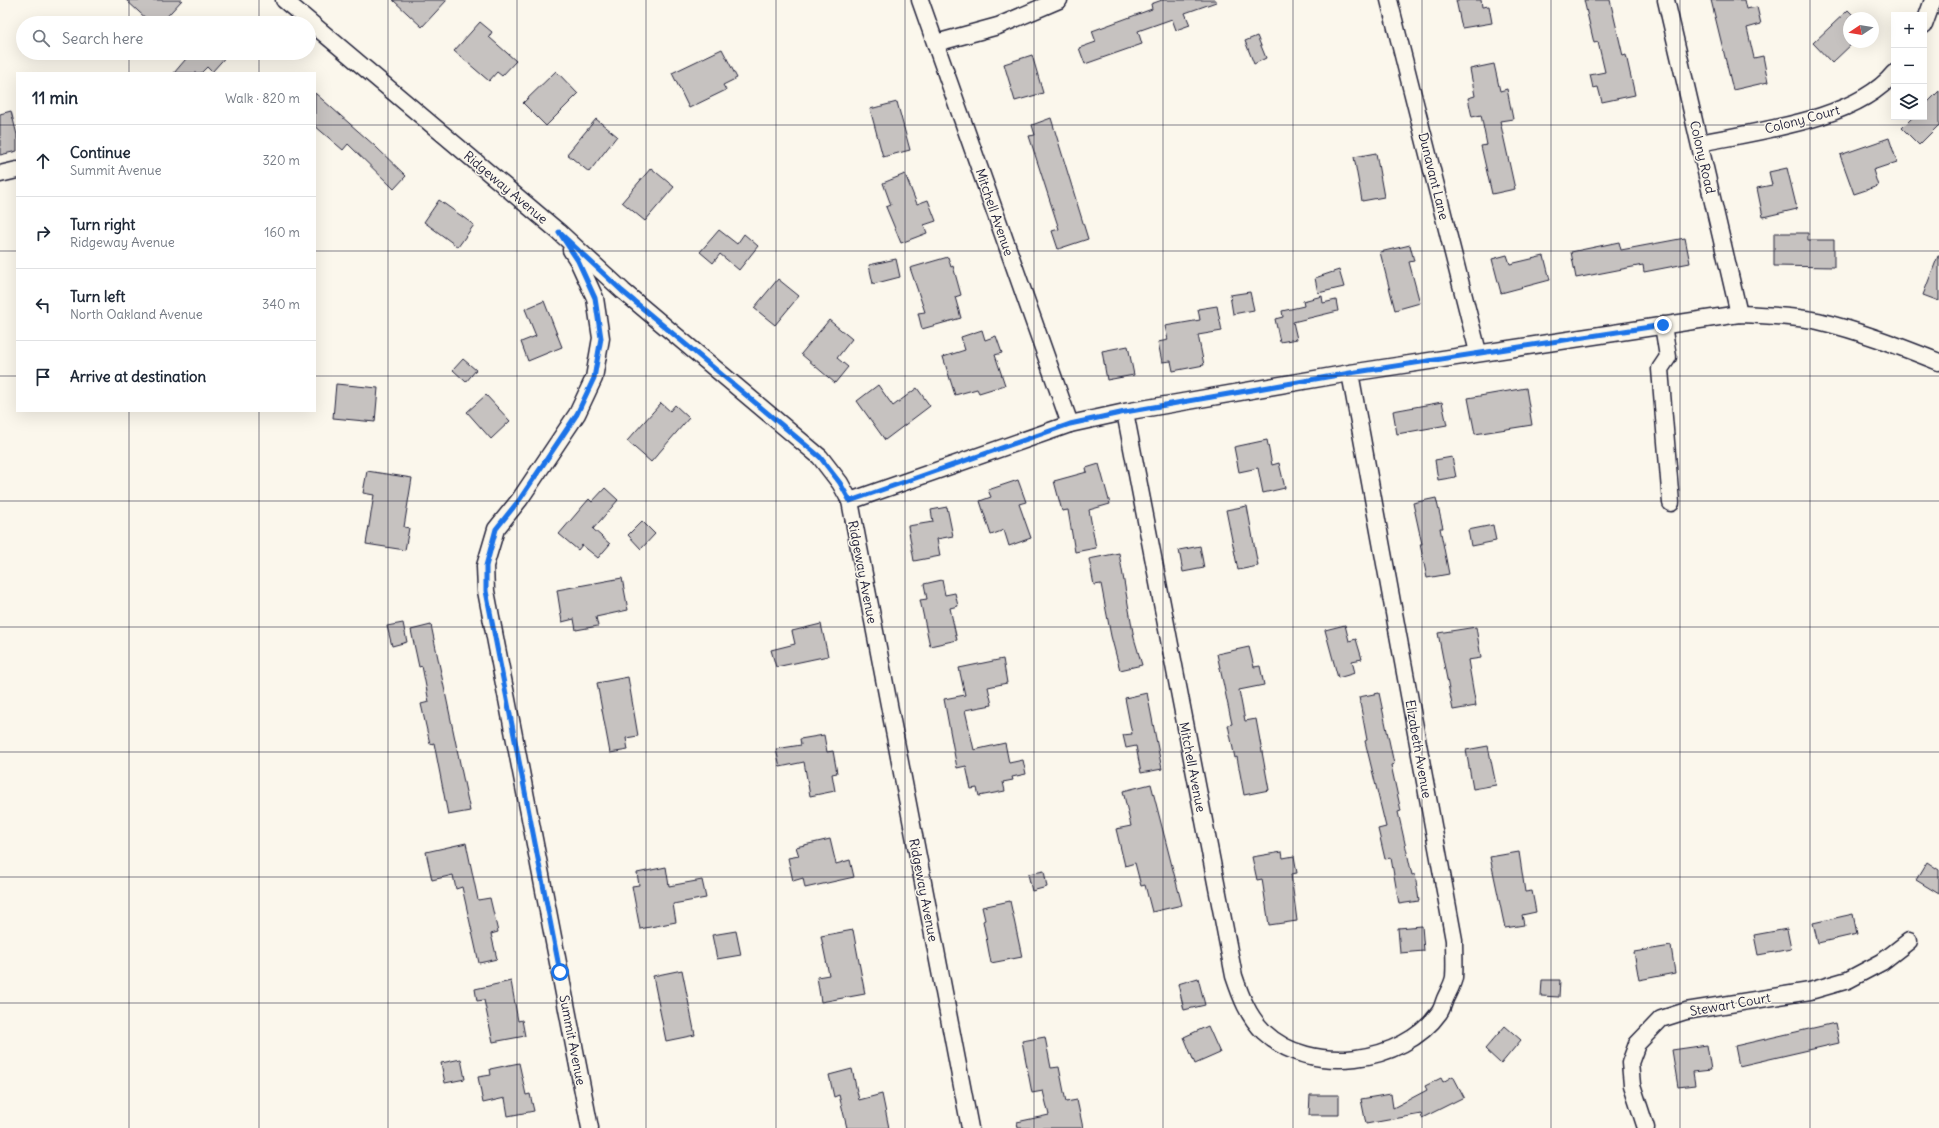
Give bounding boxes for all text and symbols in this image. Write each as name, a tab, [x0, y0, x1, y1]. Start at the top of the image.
north arrow	[1843, 12, 1879, 48]
map controls	[1891, 12, 1927, 120]
button: +	[1891, 12, 1927, 48]
search box	[16, 16, 316, 60]
icon: search	[30, 27, 52, 49]
text: Search here	[62, 29, 143, 48]
button: −	[1891, 48, 1927, 84]
button: layers	[1891, 84, 1927, 120]
text: 11 min	[32, 87, 78, 109]
text: Walk · 820 m	[225, 90, 300, 107]
street label: Colony Court	[1763, 101, 1842, 138]
street label: Colony Road	[1686, 119, 1719, 196]
street label: Dunavant Lane	[1414, 131, 1453, 221]
text: Continue	[70, 143, 131, 162]
street label: Ridgeway Avenue	[460, 147, 551, 228]
icon: ahead	[32, 150, 54, 172]
text: 320 m	[262, 152, 300, 169]
text: Summit Avenue	[70, 162, 162, 179]
street label: Mitchell Avenue	[972, 166, 1017, 258]
text: Turn right	[70, 215, 135, 234]
icon: right	[32, 222, 54, 244]
text: 160 m	[264, 224, 300, 241]
text: Ridgeway Avenue	[70, 234, 175, 251]
text: Turn left	[70, 287, 125, 306]
icon: left	[32, 294, 54, 316]
text: 340 m	[262, 296, 300, 313]
text: North Oakland Avenue	[70, 306, 203, 323]
route end	[1654, 316, 1672, 334]
icon: arrive	[32, 366, 54, 388]
text: Arrive at destination	[70, 367, 206, 386]
street label: Ridgeway Avenue	[844, 519, 881, 625]
street label: Elizabeth Avenue	[1401, 698, 1436, 800]
street label: Mitchell Avenue	[1175, 721, 1210, 814]
street label: Ridgeway Avenue	[905, 837, 942, 943]
route start	[551, 963, 569, 981]
street label: Stewart Court	[1688, 989, 1772, 1020]
street label: Summit Avenue	[555, 994, 590, 1087]

